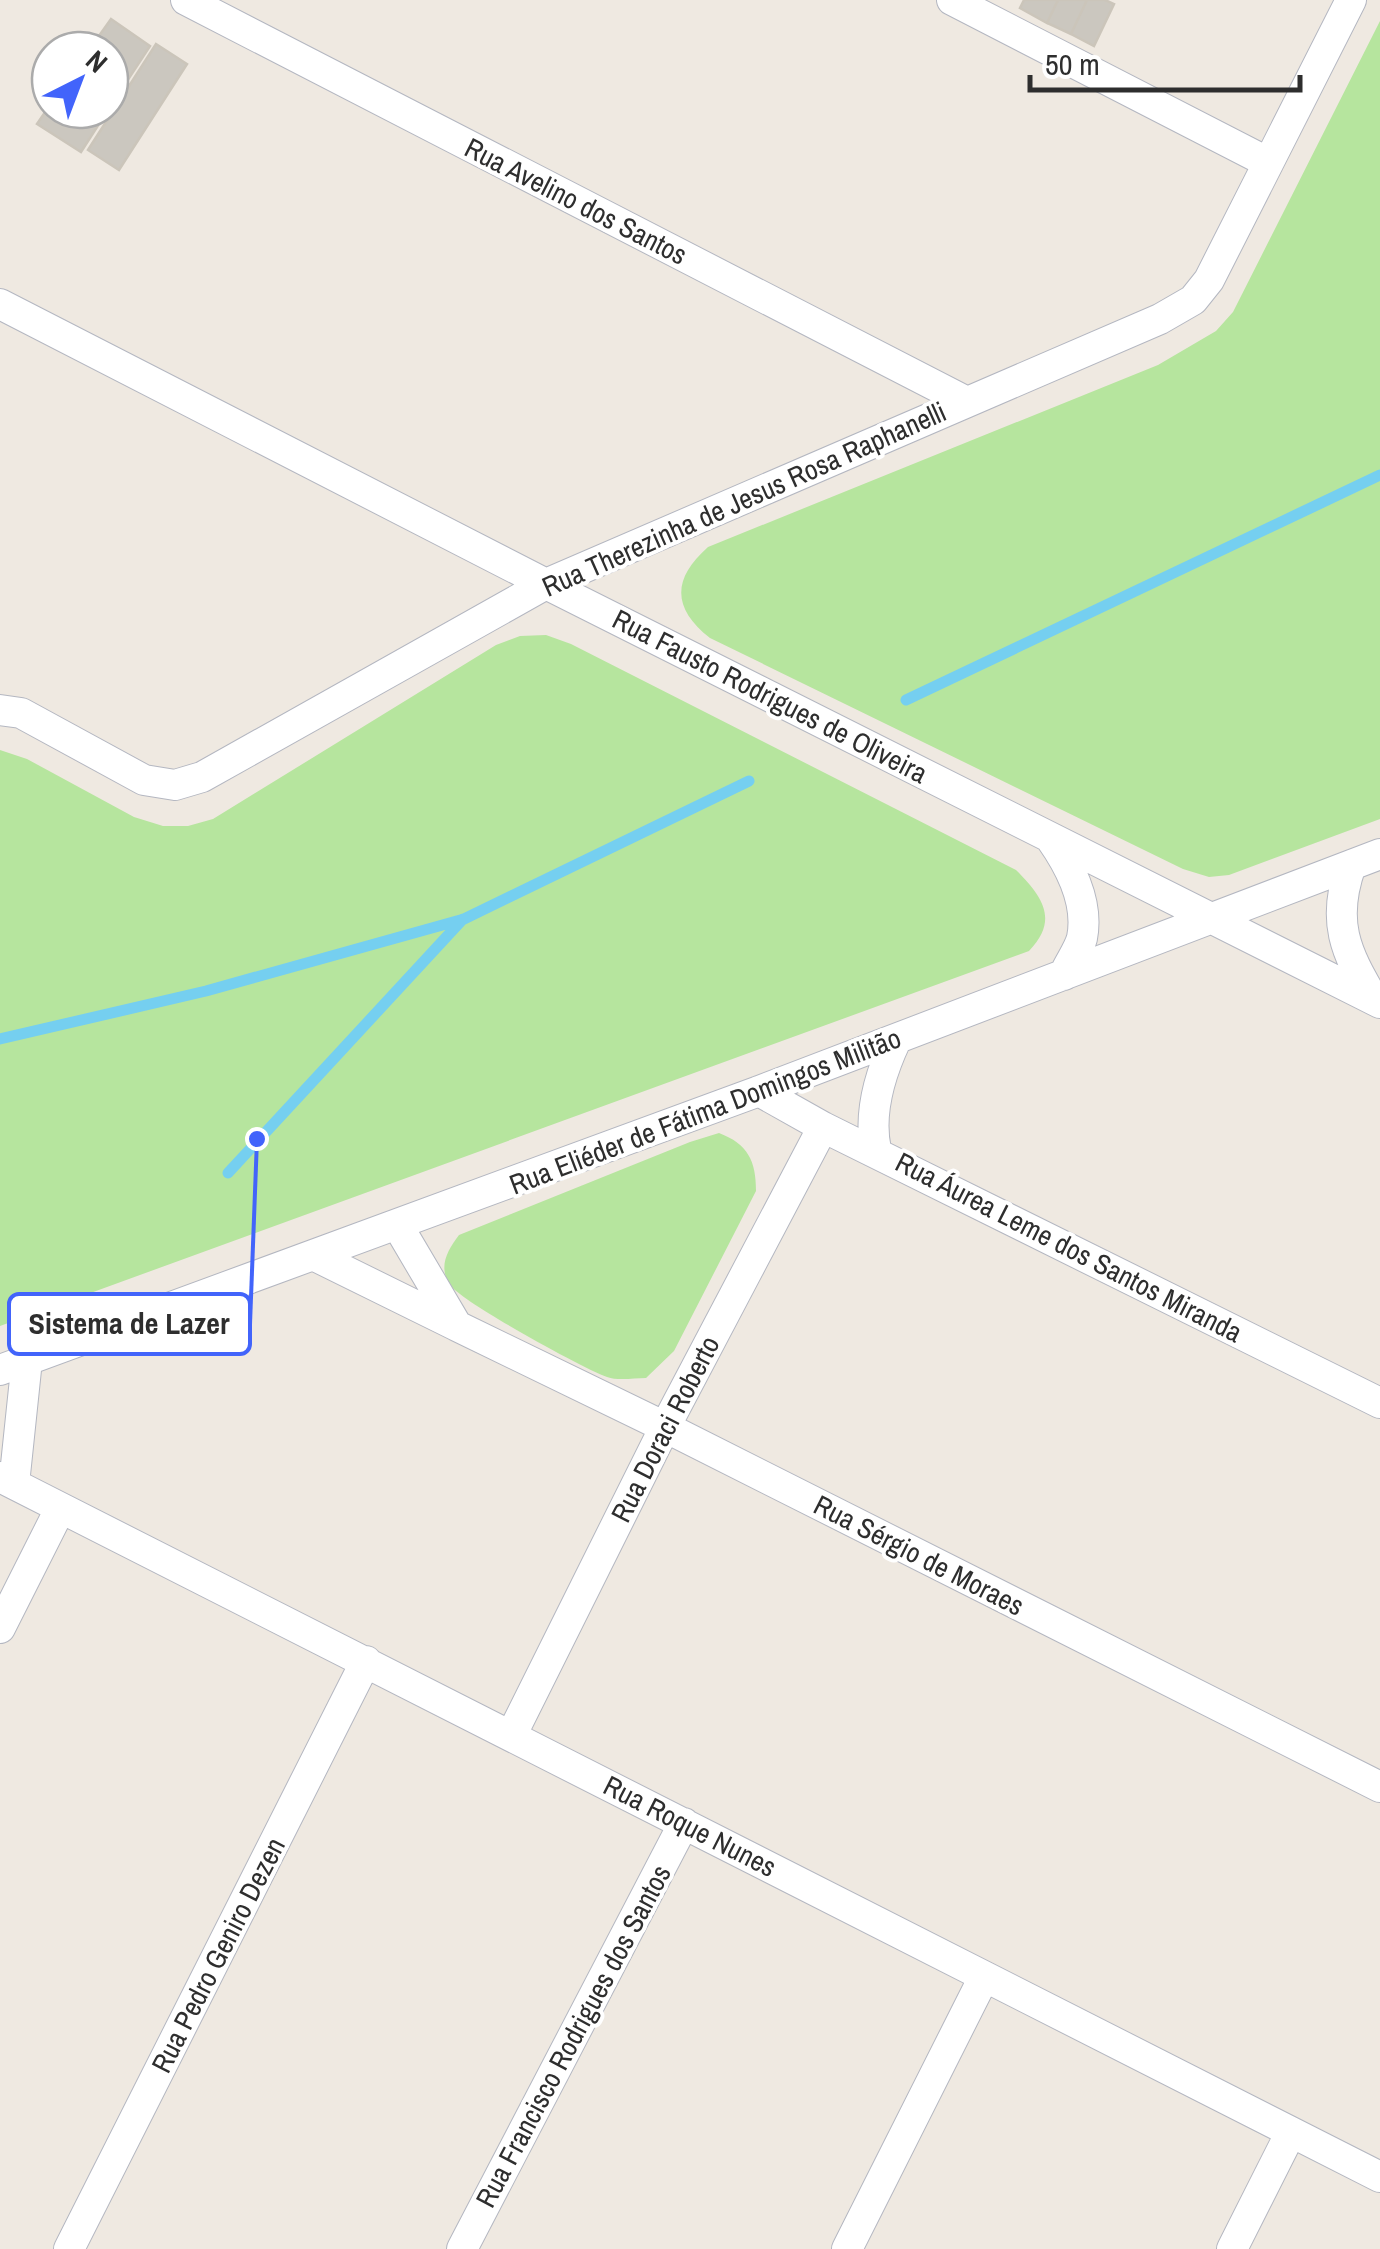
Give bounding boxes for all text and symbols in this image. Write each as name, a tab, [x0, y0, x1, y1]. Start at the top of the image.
north arrow	[30, 30, 130, 130]
scale bar	[1030, 30, 1300, 92]
text: N	[78, 42, 116, 81]
text: 50 m	[1045, 44, 1100, 84]
street label: Rua Avelino dos Santos	[458, 129, 694, 273]
street label: Rua Therezinha de Jesus Rosa Raphanelli	[536, 392, 952, 606]
street label: Rua Fausto Rodrigues de Oliveira	[606, 600, 934, 792]
street label: Rua Eliéder de Fátima Domingos Militão	[504, 1019, 906, 1203]
street label: Rua Áurea Leme dos Santos Miranda	[889, 1143, 1249, 1351]
callout: Sistema de Lazer	[9, 1294, 250, 1354]
text: Sistema de Lazer	[29, 1303, 230, 1343]
street label: Rua Doraci Roberto	[602, 1329, 728, 1529]
street label: Rua Sérgio de Moraes	[807, 1486, 1031, 1624]
street label: Rua Roque Nunes	[597, 1766, 783, 1886]
street label: Rua Pedro Geniro Dezen	[142, 1831, 294, 2079]
street label: Rua Francisco Rodrigues dos Santos	[466, 1858, 680, 2214]

